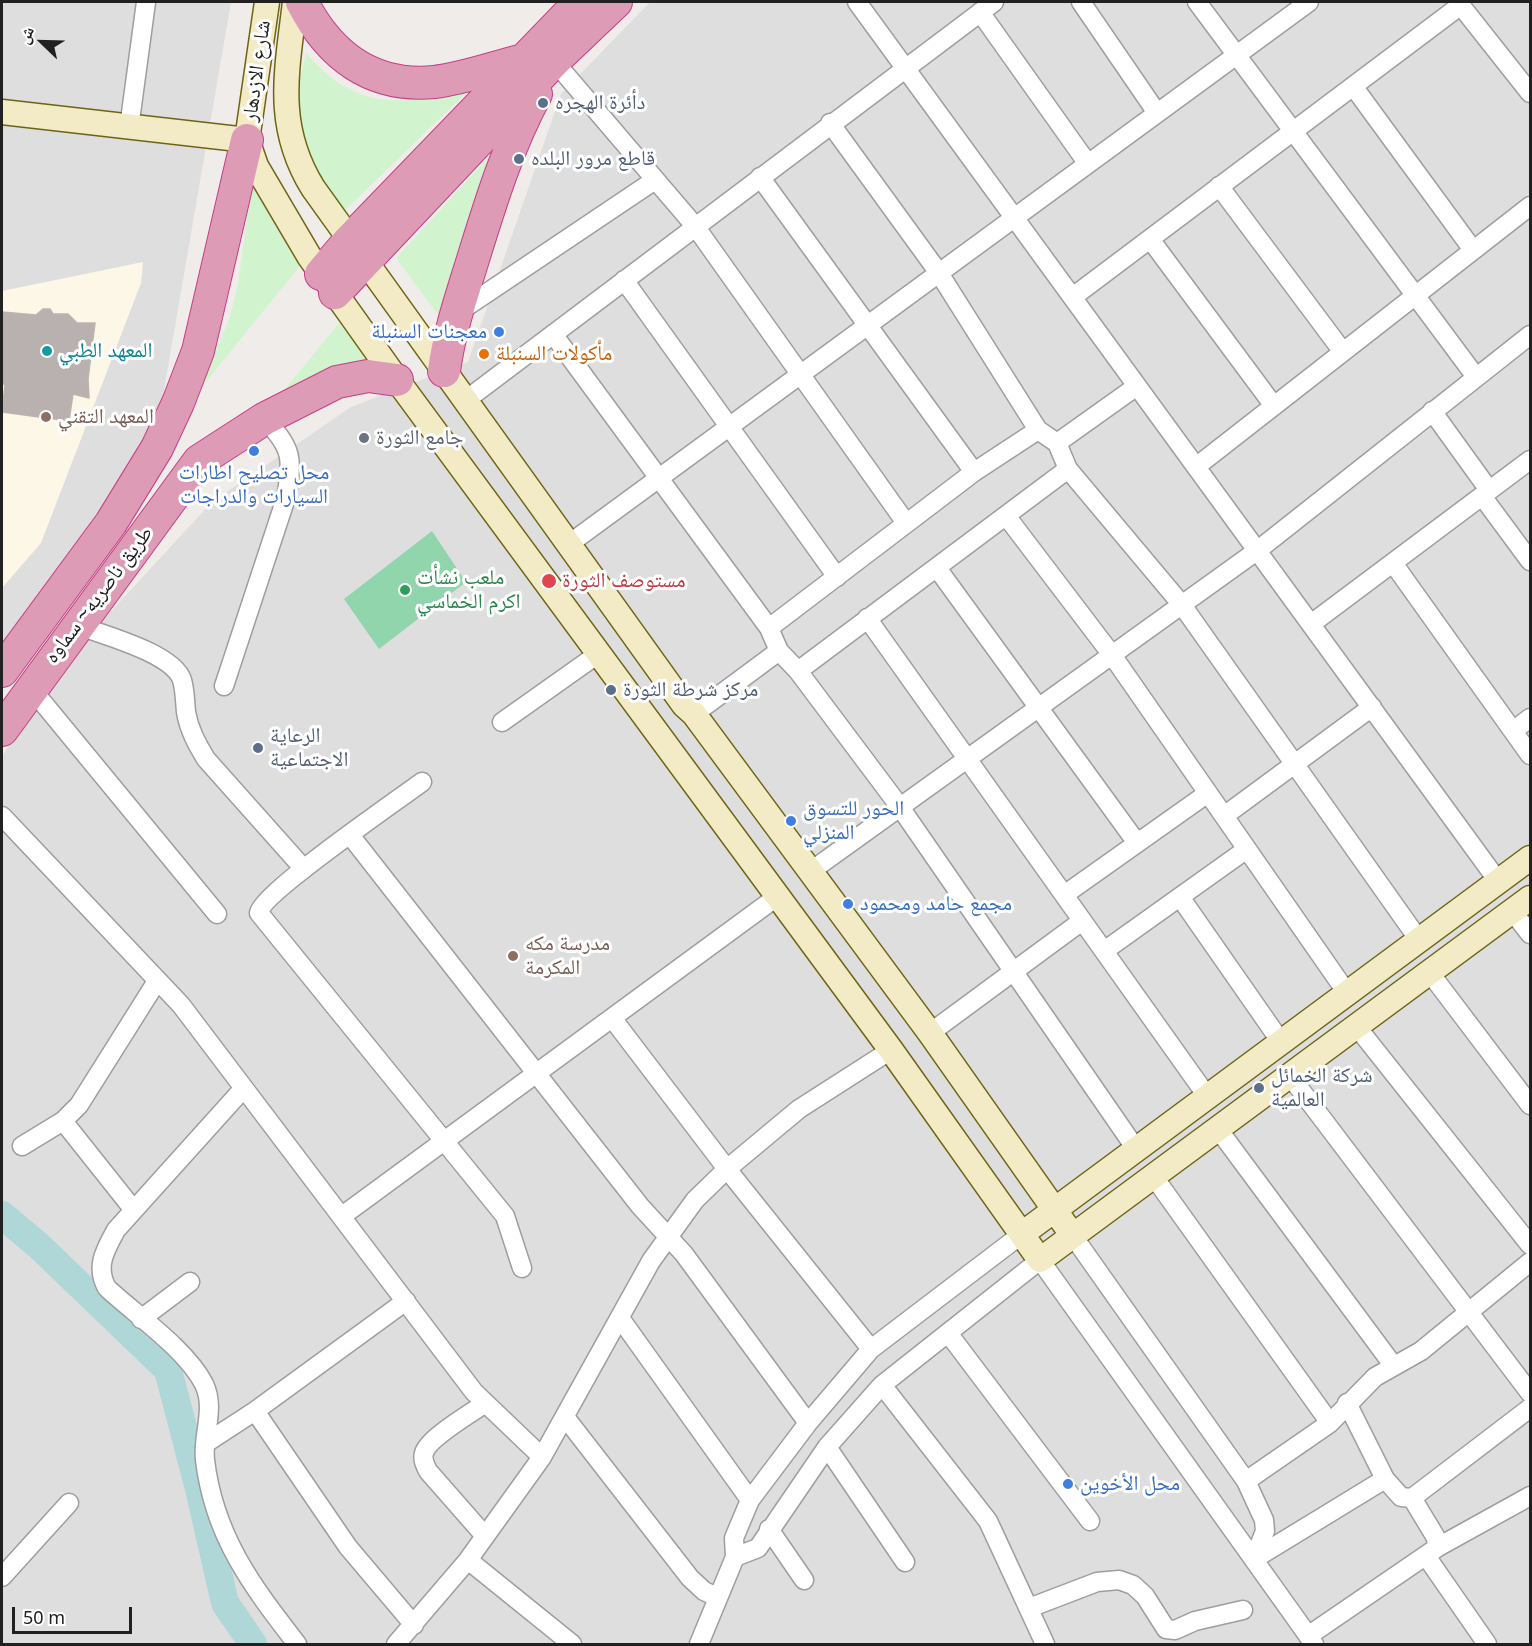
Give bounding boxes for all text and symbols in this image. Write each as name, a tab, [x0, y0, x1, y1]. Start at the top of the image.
north arrow	[12, 12, 72, 72]
street label: شارع الازدهار	[237, 19, 277, 123]
text: ش	[12, 23, 39, 47]
place label: دأئرة الهجره	[555, 90, 645, 116]
marker: دأئرة الهجره	[536, 96, 550, 110]
place label: قاطع مرور البلده	[531, 146, 655, 172]
marker: قاطع مرور البلده	[512, 152, 526, 166]
place label: معجنات السنبلة	[371, 319, 487, 345]
marker: معجنات السنبلة	[492, 325, 506, 339]
place label: المعهد الطبي	[59, 338, 152, 364]
place label: مأكولات السنبلة	[496, 341, 612, 367]
marker: المعهد الطبي	[40, 344, 54, 358]
marker: مأكولات السنبلة	[477, 347, 491, 361]
place label: المعهد التقني	[58, 404, 154, 430]
marker: المعهد التقني	[39, 410, 53, 424]
place label: جامع الثورة	[376, 425, 463, 451]
marker: جامع الثورة	[357, 431, 371, 445]
marker: محل تصليح اطارات السيارات والدراجات	[247, 444, 261, 458]
place label: محل تصليح اطارات السيارات والدراجات	[179, 460, 329, 510]
street label: طريق ناصريه~ سماوه	[39, 522, 159, 668]
place label: ملعب نشأت اكرم الخماسي	[417, 565, 521, 615]
place label: مستوصف الثورة	[562, 568, 686, 594]
marker: مستوصف الثورة	[540, 572, 558, 590]
marker: ملعب نشأت اكرم الخماسي	[398, 583, 412, 597]
place label: مركز شرطة الثورة	[623, 677, 758, 703]
marker: مركز شرطة الثورة	[604, 683, 618, 697]
place label: الرعاية الاجتماعية	[270, 723, 348, 773]
marker: الرعاية الاجتماعية	[251, 741, 265, 755]
place label: الحور للتسوق المنزلي	[803, 796, 904, 846]
marker: الحور للتسوق المنزلي	[784, 814, 798, 828]
place label: مجمع حامد ومحمود	[860, 891, 1012, 917]
marker: مجمع حامد ومحمود	[841, 897, 855, 911]
place label: مدرسة مكه المكرمة	[525, 931, 610, 981]
marker: مدرسة مكه المكرمة	[506, 949, 520, 963]
place label: شركة الخمائل العالمية	[1271, 1063, 1373, 1113]
marker: شركة الخمائل العالمية	[1252, 1081, 1266, 1095]
place label: محل الأخوين	[1080, 1471, 1180, 1497]
marker: محل الأخوين	[1061, 1477, 1075, 1491]
scale bar	[15, 1595, 135, 1633]
text: 50 m	[23, 1605, 65, 1629]

